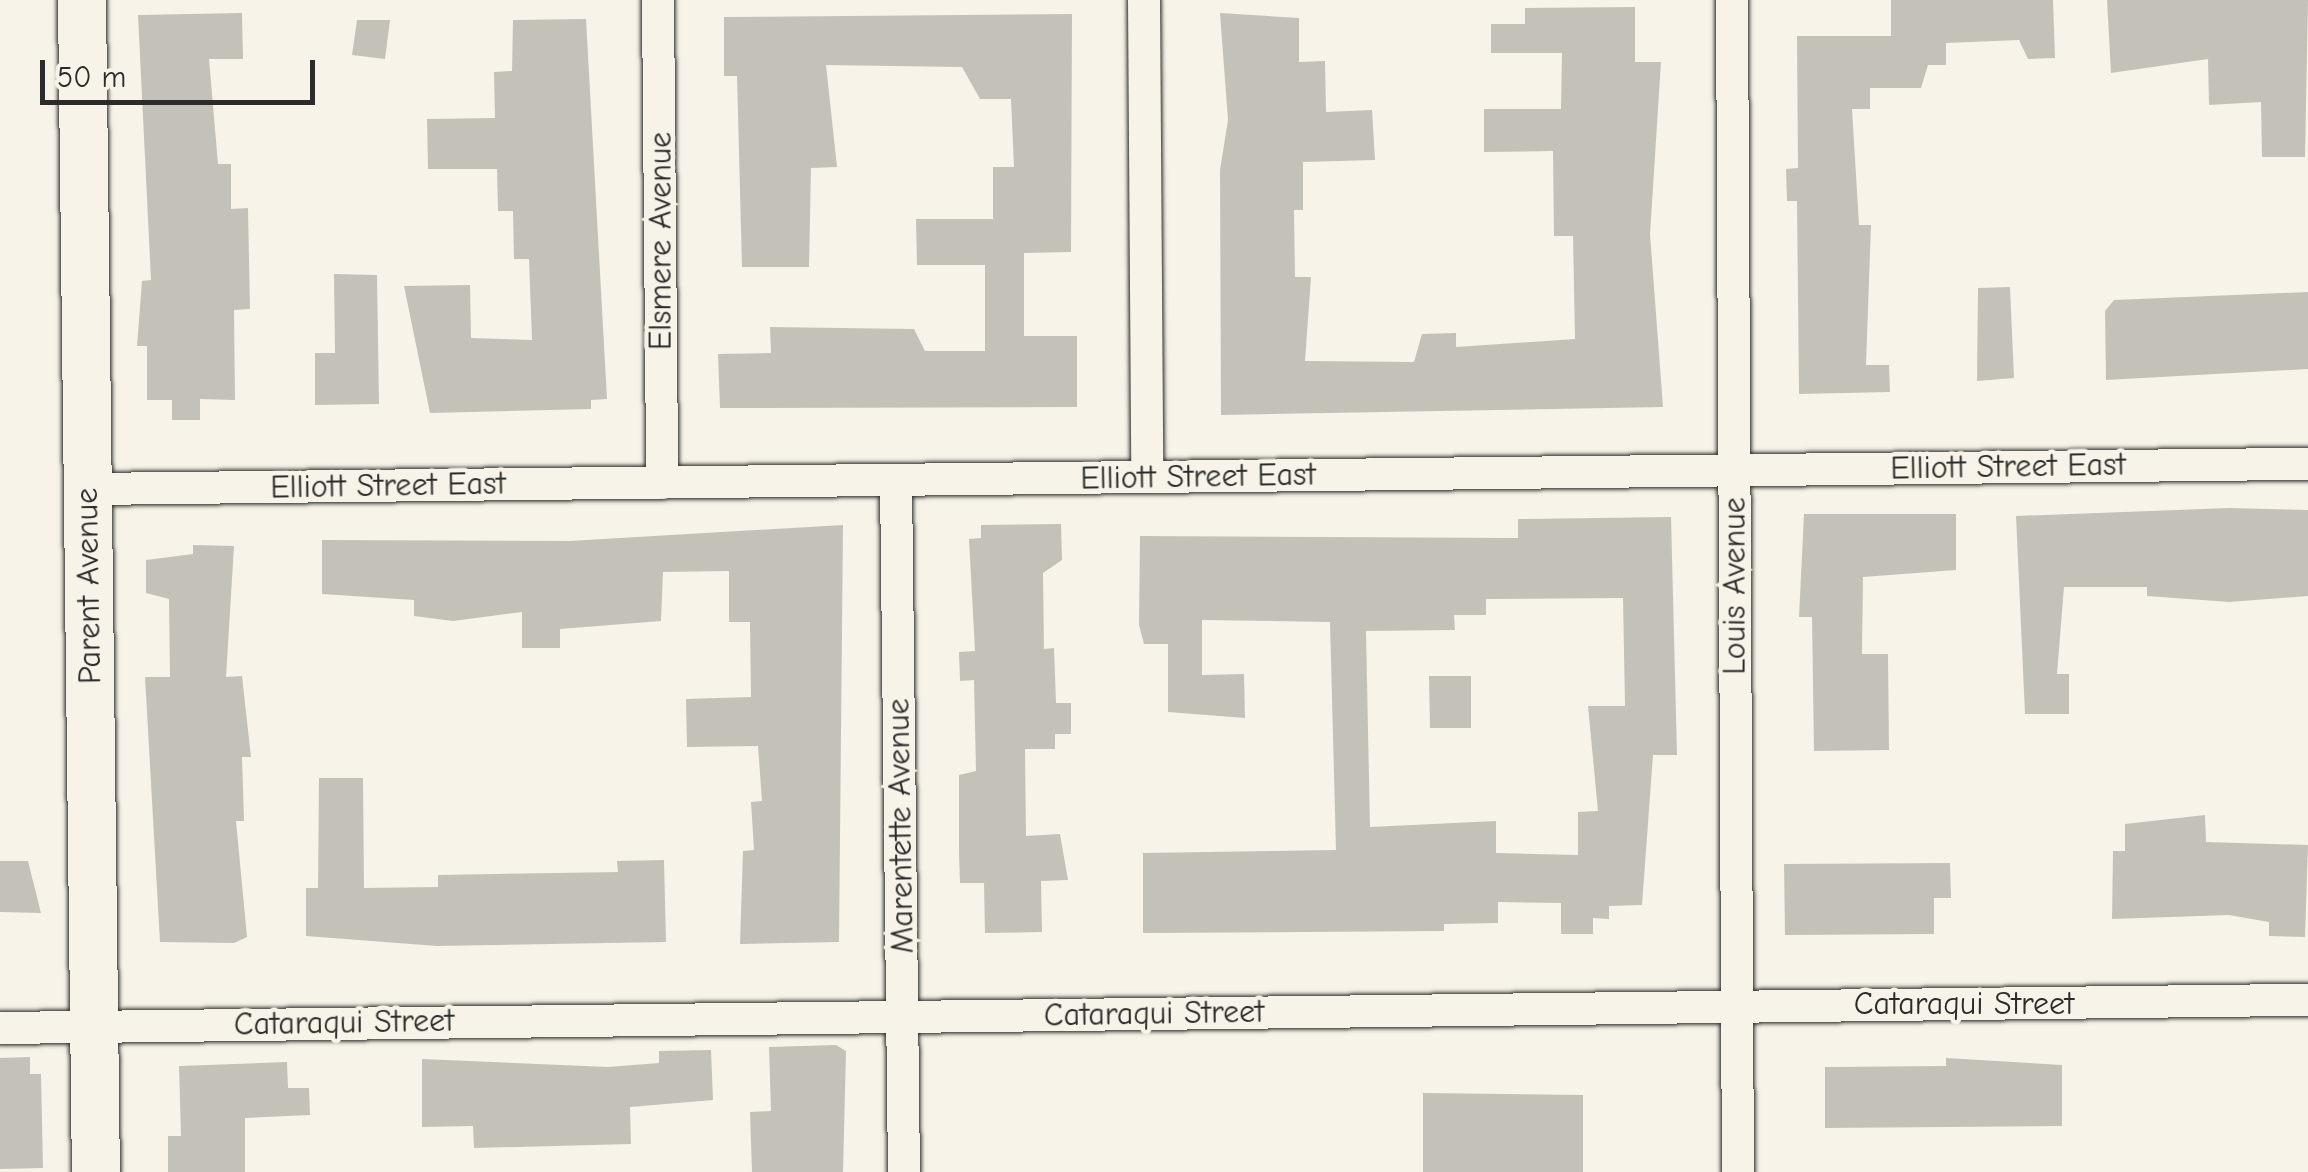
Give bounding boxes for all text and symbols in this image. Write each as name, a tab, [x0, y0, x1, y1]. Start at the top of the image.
scale bar	[45, 40, 320, 102]
text: 50 m	[57, 60, 126, 95]
street label: Elsmere Avenue	[642, 132, 680, 350]
street label: Elliott Street East	[1890, 446, 2126, 488]
street label: Elliott Street East	[1080, 456, 1316, 498]
street label: Elliott Street East	[270, 465, 506, 507]
street label: Parent Avenue	[68, 488, 110, 684]
street label: Louis Avenue	[1716, 497, 1754, 675]
street label: Marentette Avenue	[880, 698, 922, 954]
street label: Cataraqui Street	[1854, 985, 2074, 1023]
street label: Cataraqui Street	[1043, 993, 1265, 1035]
street label: Cataraqui Street	[233, 1002, 455, 1044]

